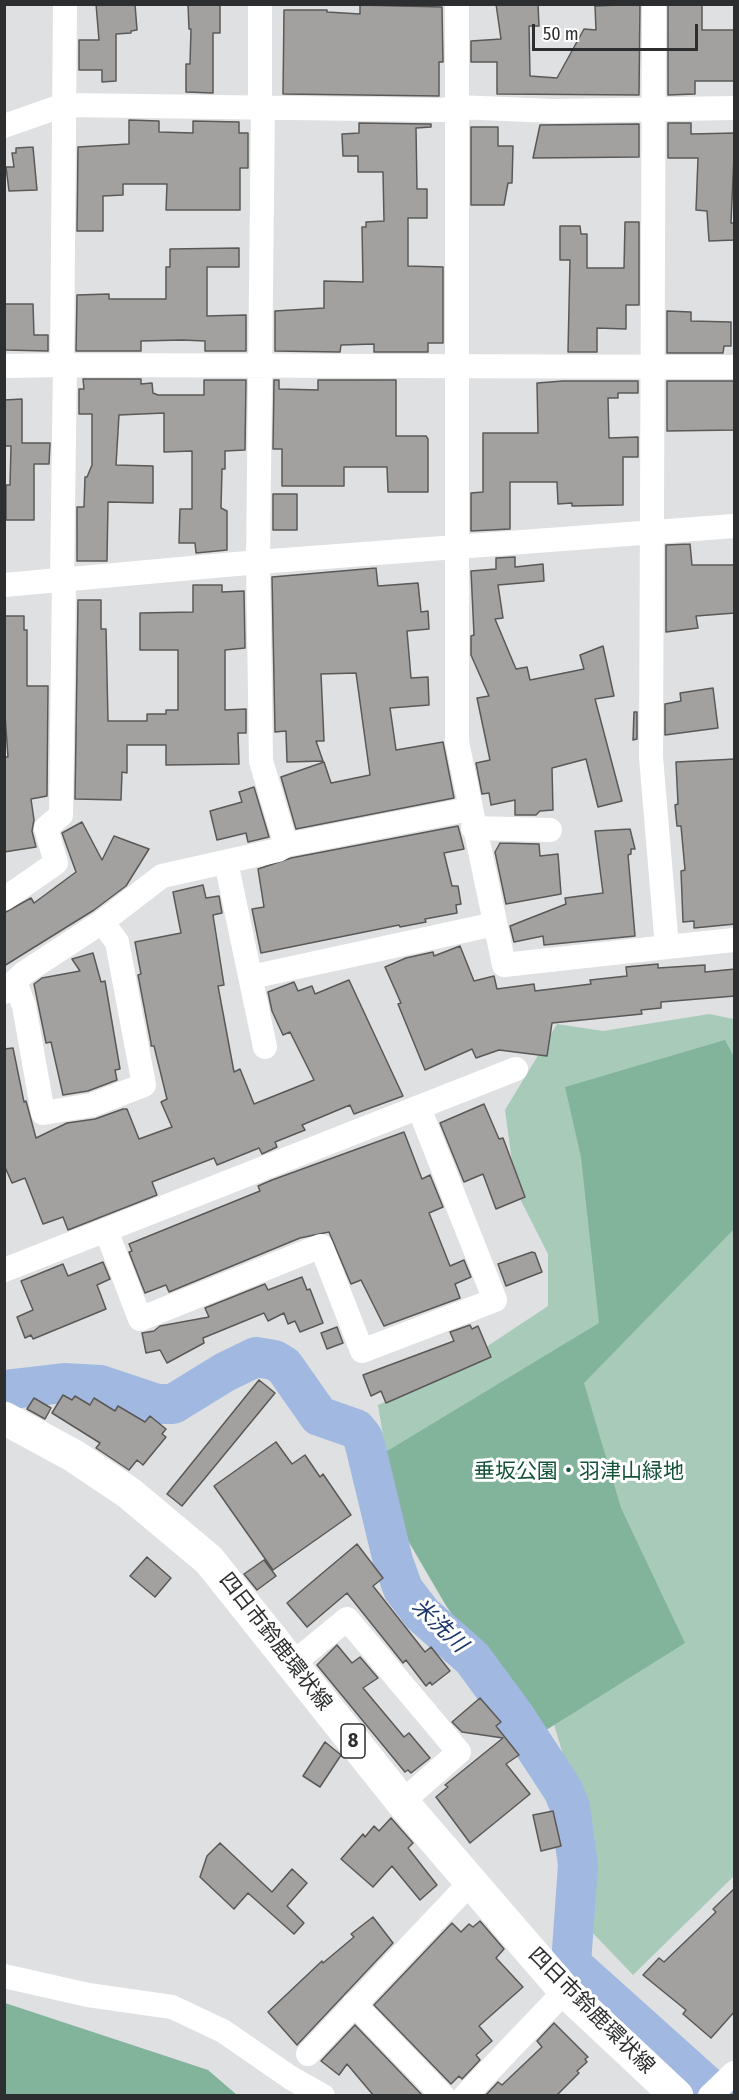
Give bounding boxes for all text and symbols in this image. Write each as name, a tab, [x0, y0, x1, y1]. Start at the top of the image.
scale bar	[535, 12, 702, 50]
text: 50 m	[543, 23, 579, 45]
park label: 垂坂公園・羽津山緑地	[474, 1459, 684, 1485]
street label: 四日市鈴鹿環状線	[213, 1568, 337, 1716]
water label: 米洗川	[406, 1594, 472, 1658]
road number: 8	[341, 1724, 365, 1758]
street label: 四日市鈴鹿環状線	[523, 1943, 659, 2079]

